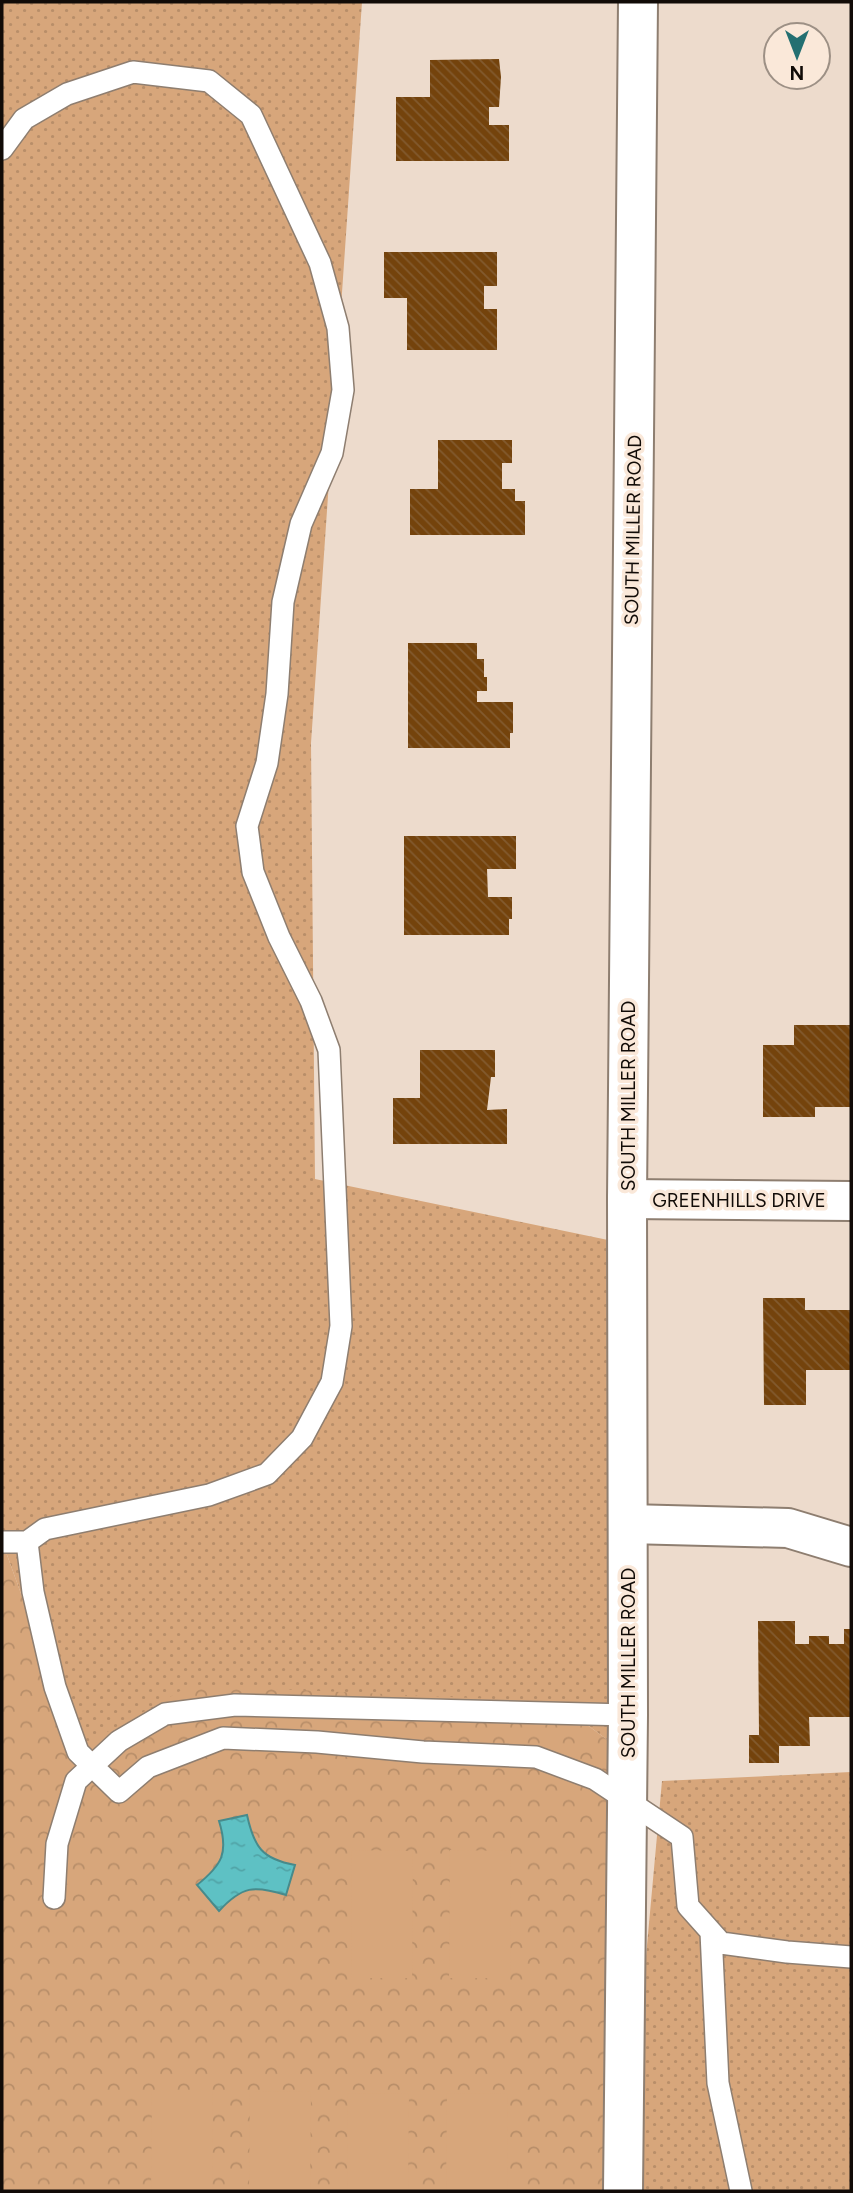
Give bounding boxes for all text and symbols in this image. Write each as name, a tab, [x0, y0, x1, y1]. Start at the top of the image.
north arrow	[762, 21, 832, 91]
text: N	[790, 61, 804, 84]
street label: SOUTH MILLER ROAD	[620, 435, 646, 625]
street label: SOUTH MILLER ROAD	[617, 1001, 640, 1191]
street label: GREENHILLS DRIVE	[652, 1189, 826, 1212]
street label: SOUTH MILLER ROAD	[617, 1568, 640, 1758]

